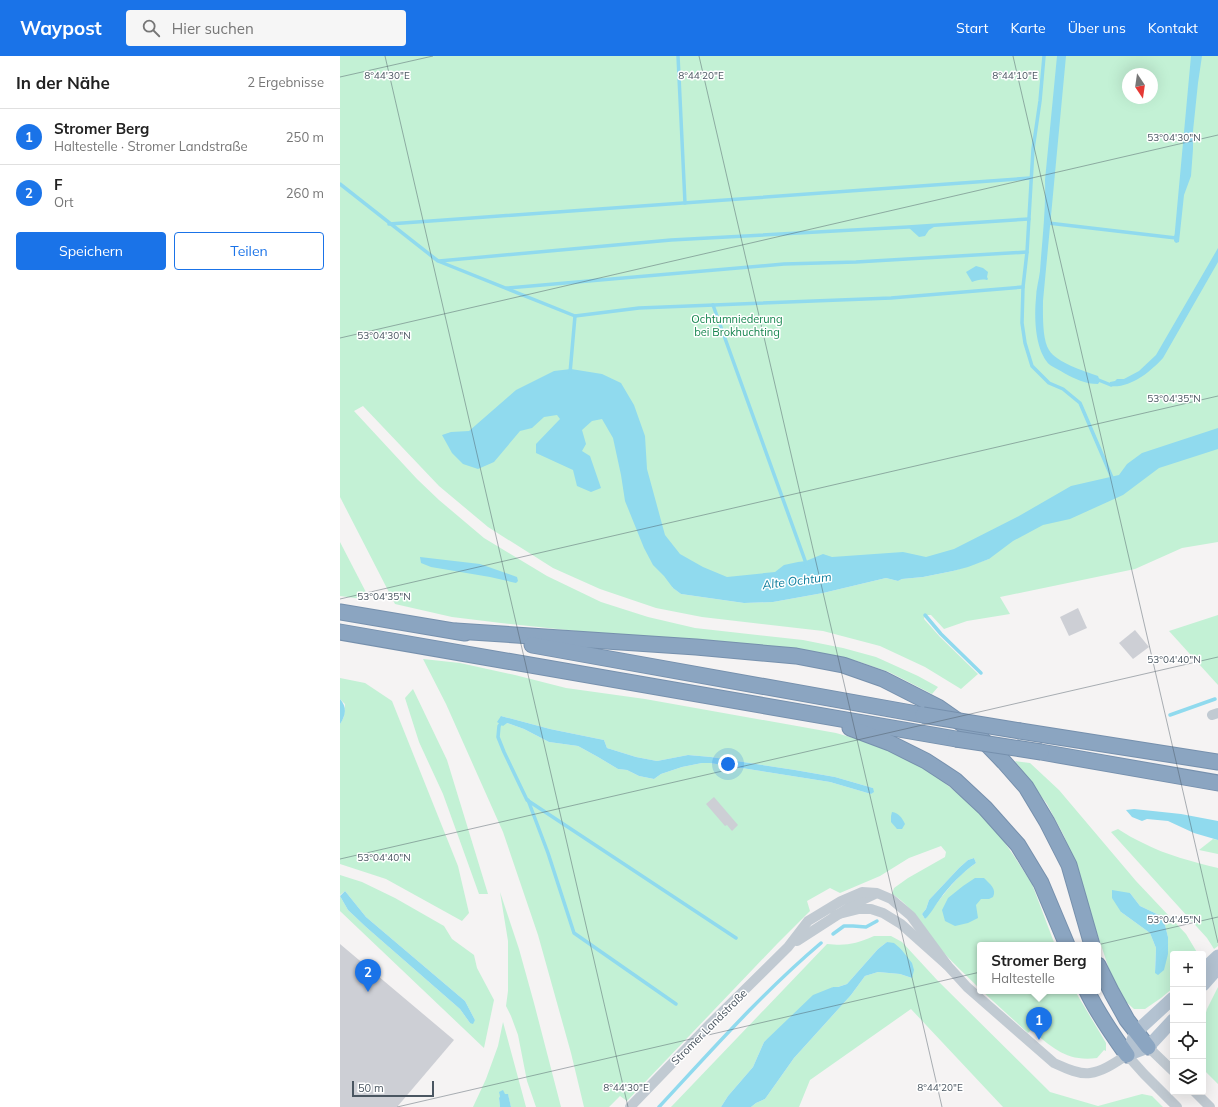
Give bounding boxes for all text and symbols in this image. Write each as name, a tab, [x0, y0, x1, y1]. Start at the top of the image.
search box	[126, 10, 406, 46]
text: Waypost	[20, 16, 102, 40]
icon: search	[140, 17, 162, 39]
text: Hier suchen	[172, 19, 254, 38]
text: Start	[956, 19, 988, 37]
text: Karte	[1010, 19, 1046, 37]
text: Über uns	[1068, 19, 1126, 37]
text: Kontakt	[1148, 19, 1198, 37]
north arrow	[1122, 68, 1158, 104]
text: 8°44'30"E	[364, 69, 410, 82]
text: 8°44'20"E	[678, 69, 724, 82]
text: 8°44'10"E	[992, 69, 1038, 82]
text: In der Nähe	[16, 72, 110, 93]
text: 2 Ergebnisse	[247, 74, 324, 90]
text: Stromer Berg	[54, 119, 149, 138]
text: 1	[25, 129, 33, 145]
text: 250 m	[286, 129, 324, 145]
text: 53°04'30"N	[1147, 131, 1201, 144]
text: Haltestelle · Stromer Landstraße	[54, 138, 248, 154]
text: F	[54, 175, 63, 194]
text: 2	[25, 185, 33, 201]
text: 260 m	[286, 185, 324, 201]
text: Ort	[54, 194, 74, 210]
button: Speichern	[16, 232, 166, 270]
button: Teilen	[174, 232, 324, 270]
park label: Ochtumniederung bei Brokhuchting	[691, 312, 783, 339]
text: 53°04'30"N	[357, 329, 411, 342]
text: 53°04'35"N	[1147, 392, 1201, 405]
water label: Alte Ochtum	[761, 569, 832, 592]
text: 53°04'35"N	[357, 590, 411, 603]
text: 53°04'40"N	[1147, 653, 1201, 666]
your location	[718, 754, 738, 774]
text: 53°04'40"N	[357, 851, 411, 864]
text: 53°04'45"N	[1147, 913, 1201, 926]
popup	[977, 942, 1101, 994]
text: Stromer Berg	[991, 951, 1087, 970]
map controls	[1170, 951, 1206, 1095]
button: +	[1170, 951, 1206, 987]
pin: 2	[355, 959, 381, 992]
text: Haltestelle	[991, 970, 1055, 986]
street label: Stromer Landstraße	[668, 986, 750, 1068]
button: −	[1170, 987, 1206, 1023]
pin: 1	[1026, 1007, 1052, 1040]
button: locate	[1170, 1023, 1206, 1059]
button: layers	[1170, 1059, 1206, 1095]
scale bar	[352, 1079, 434, 1098]
text: 50 m	[358, 1081, 384, 1095]
text: 8°44'30"E	[603, 1081, 649, 1094]
text: 8°44'20"E	[917, 1081, 963, 1094]

